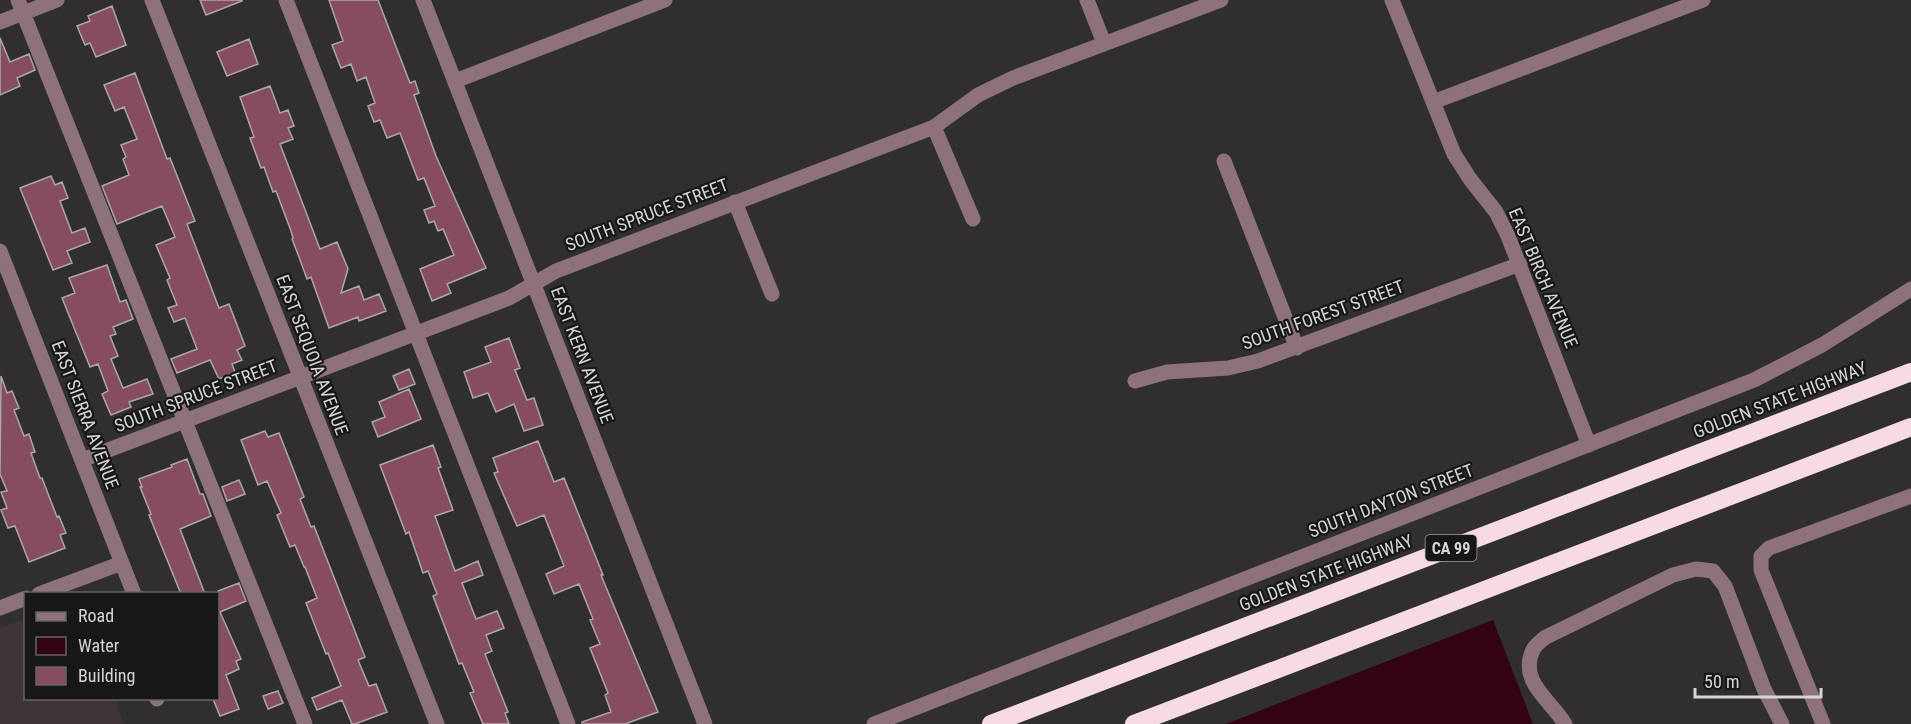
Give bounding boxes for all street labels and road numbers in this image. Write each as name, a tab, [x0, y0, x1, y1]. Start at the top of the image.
street label: SOUTH SPRUCE STREET	[562, 174, 731, 255]
street label: EAST BIRCH AVENUE	[1504, 205, 1582, 351]
street label: EAST SEQUOIA AVENUE	[272, 272, 353, 438]
street label: SOUTH FOREST STREET	[1239, 275, 1407, 354]
street label: EAST KERN AVENUE	[547, 284, 618, 426]
street label: EAST SIERRA AVENUE	[48, 338, 123, 492]
street label: SOUTH SPRUCE STREET	[111, 355, 280, 436]
street label: GOLDEN STATE HIGHWAY	[1690, 357, 1870, 442]
street label: SOUTH DAYTON STREET	[1305, 459, 1476, 542]
street label: GOLDEN STATE HIGHWAY	[1236, 530, 1416, 615]
road number: CA 99	[1426, 535, 1476, 561]

